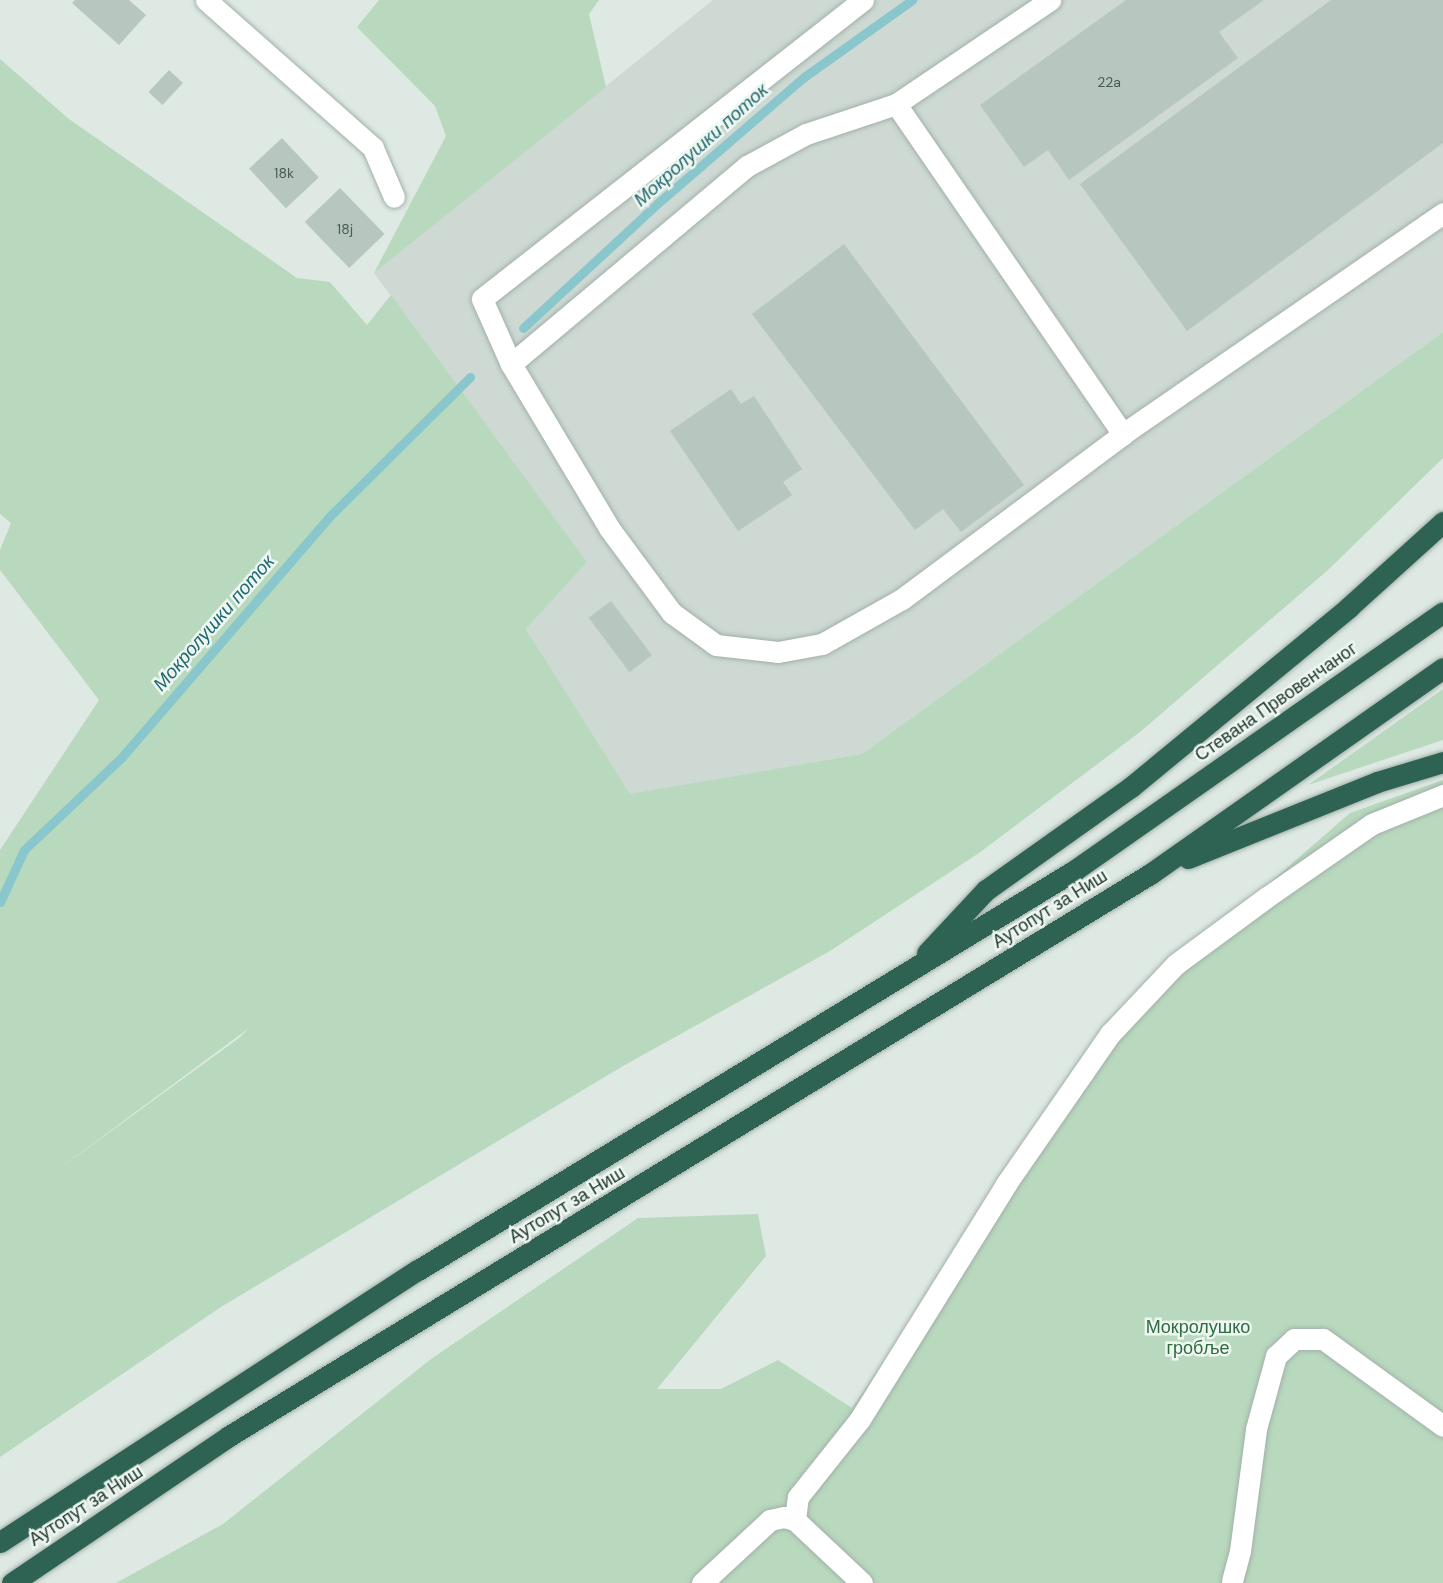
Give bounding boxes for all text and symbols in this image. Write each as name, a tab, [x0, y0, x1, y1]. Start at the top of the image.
house number: 22a	[1097, 74, 1121, 90]
water label: Мокролушки поток	[629, 79, 773, 211]
house number: 18k	[274, 165, 294, 181]
house number: 18j	[337, 221, 353, 237]
water label: Мокролушки поток	[149, 550, 279, 696]
street label: Стевана Првовенчаног	[1191, 638, 1361, 766]
street label: Аутопут за Ниш	[989, 865, 1111, 953]
street label: Аутопут за Ниш	[505, 1162, 629, 1248]
park label: Мокролушко гробље	[1146, 1317, 1250, 1360]
street label: Аутопут за Ниш	[25, 1461, 147, 1551]

